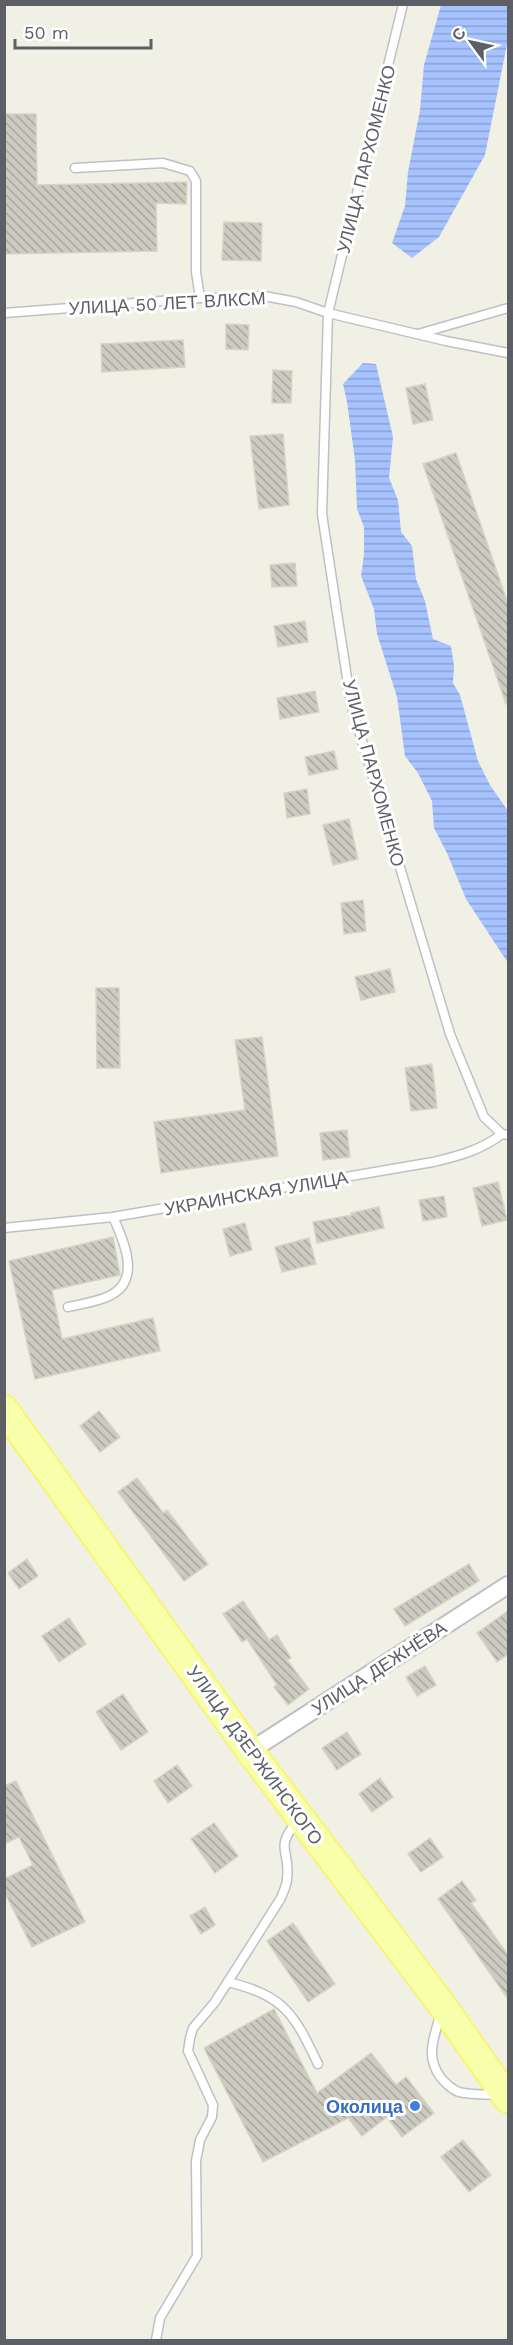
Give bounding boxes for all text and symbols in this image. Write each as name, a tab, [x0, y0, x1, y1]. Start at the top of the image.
scale bar	[15, 12, 152, 50]
north arrow	[441, 12, 501, 72]
text: 50 m	[24, 22, 69, 43]
text: С	[448, 24, 470, 44]
street label: УЛИЦА ПАРХОМЕНКО	[332, 63, 400, 255]
street label: УЛИЦА 50 ЛЕТ ВЛКСМ	[68, 287, 266, 319]
street label: УЛИЦА ПАРХОМЕНКО	[339, 677, 409, 869]
street label: УКРАИНСКАЯ УЛИЦА	[162, 1166, 350, 1220]
street label: УЛИЦА ДЕЖНЁВА	[308, 1617, 450, 1719]
street label: УЛИЦА ДЗЕРЖИНСКОГО	[183, 1661, 327, 1849]
place label: Околица	[326, 2096, 404, 2117]
marker: Околица	[408, 2099, 422, 2113]

